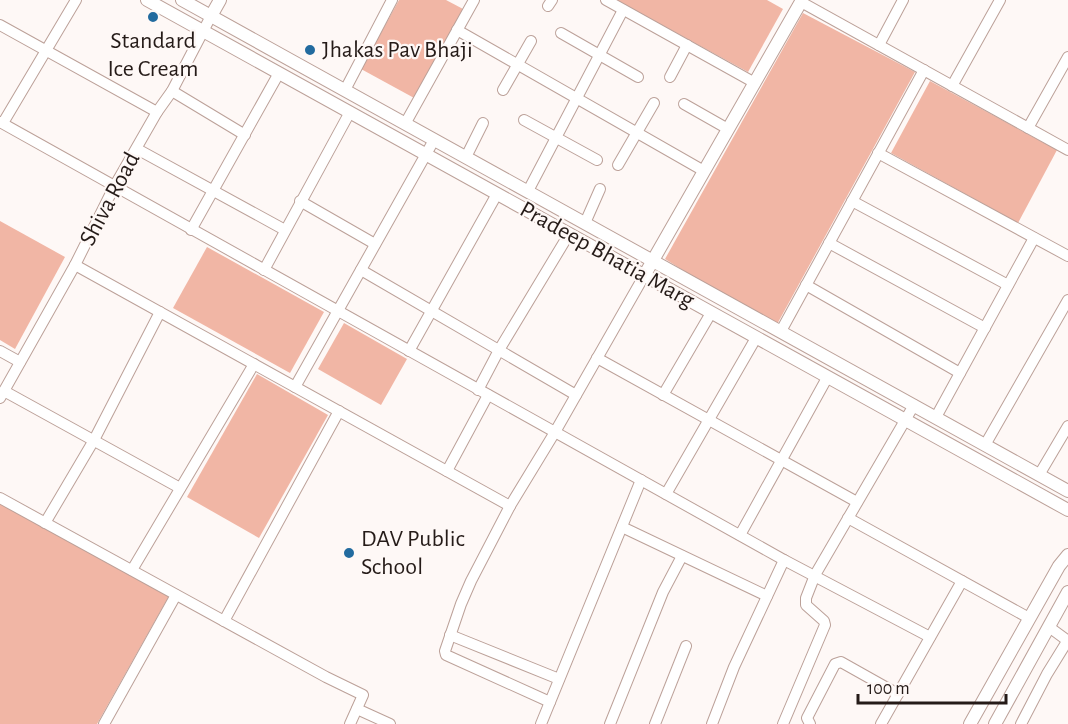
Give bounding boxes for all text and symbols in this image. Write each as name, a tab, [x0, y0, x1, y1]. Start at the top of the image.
marker: Standard Ice Cream	[146, 10, 160, 24]
place label: Standard Ice Cream	[107, 29, 199, 81]
place label: Jhakas Pav Bhaji	[322, 38, 473, 62]
marker: Jhakas Pav Bhaji	[303, 43, 317, 57]
street label: Shiva Road	[75, 148, 145, 250]
street label: Pradeep Bhatia Marg	[516, 197, 699, 313]
place label: DAV Public School	[361, 527, 465, 579]
marker: DAV Public School	[342, 546, 356, 560]
scale bar	[858, 667, 1006, 705]
text: 100 m	[867, 680, 910, 698]

